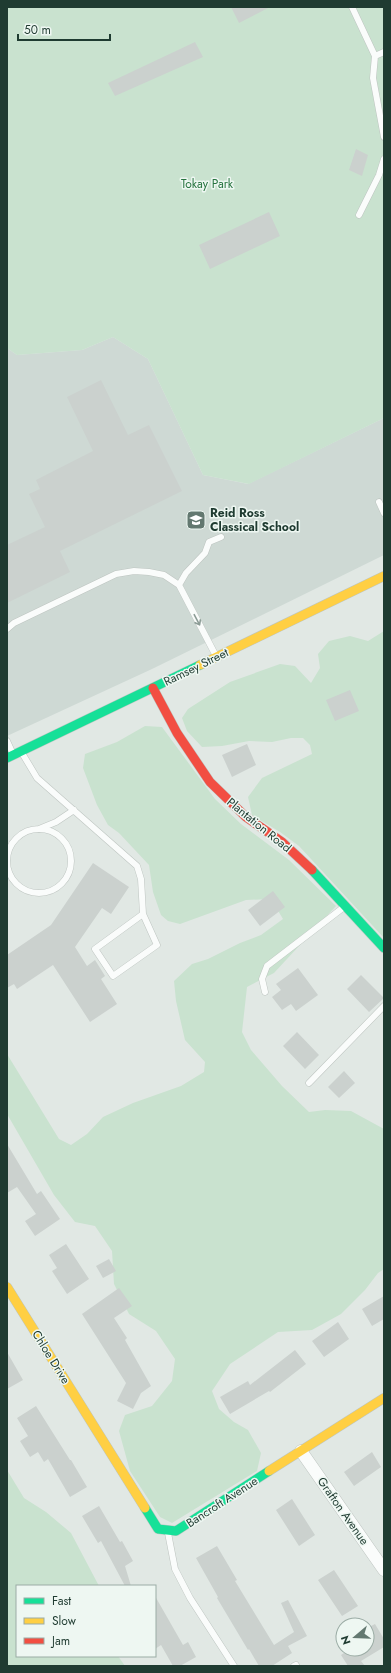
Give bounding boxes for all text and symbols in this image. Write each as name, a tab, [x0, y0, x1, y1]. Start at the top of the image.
scale bar	[18, 16, 110, 42]
text: 50 m	[24, 21, 51, 39]
park label: Tokay Park	[181, 175, 234, 193]
place label: Reid Ross Classical School	[210, 504, 299, 536]
school or university icon: Reid Ross Classical School	[185, 509, 207, 531]
one-way arrow	[194, 614, 201, 626]
street label: Ramsey Street	[161, 643, 232, 690]
street label: Plantation Road	[223, 793, 295, 857]
street label: Chloe Drive	[27, 1327, 75, 1387]
street label: Bancroft Avenue	[183, 1472, 261, 1532]
street label: Grafton Avenue	[313, 1473, 373, 1549]
legend	[16, 1585, 156, 1657]
text: Fast	[52, 1592, 71, 1610]
text: Slow	[52, 1612, 77, 1630]
north arrow	[335, 1617, 375, 1657]
text: Jam	[50, 1632, 70, 1650]
text: N	[337, 1634, 355, 1647]

